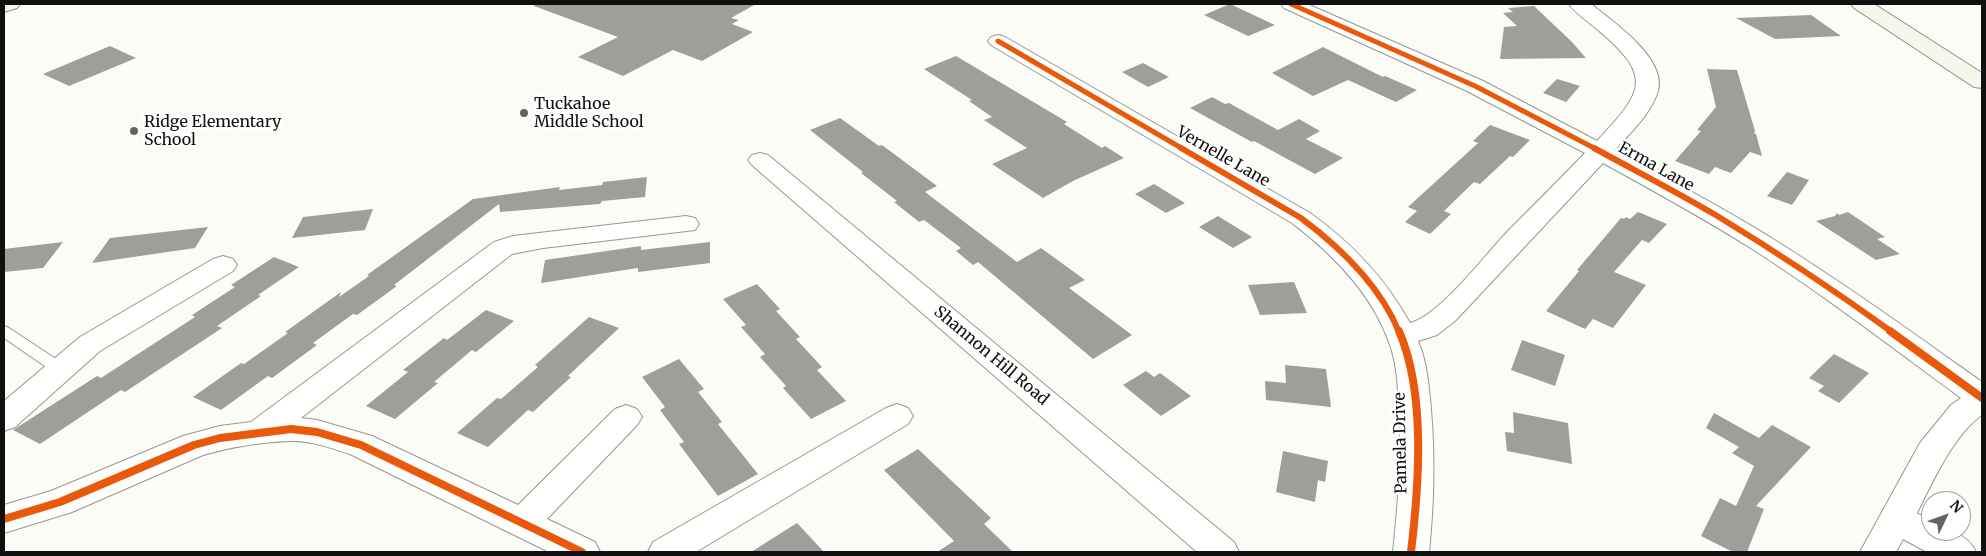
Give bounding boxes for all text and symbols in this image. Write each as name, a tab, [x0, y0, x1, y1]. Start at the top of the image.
place label: Tuckahoe Middle School	[534, 94, 644, 132]
marker: Tuckahoe Middle School	[518, 107, 530, 119]
place label: Ridge Elementary School	[144, 112, 281, 150]
street label: Vernelle Lane	[1173, 123, 1273, 191]
marker: Ridge Elementary School	[128, 125, 140, 137]
street label: Erma Lane	[1615, 138, 1697, 196]
street label: Shannon Hill Road	[930, 302, 1052, 410]
street label: Pamela Drive	[1391, 392, 1411, 494]
north arrow	[1921, 491, 1971, 541]
text: N	[1946, 496, 1967, 517]

